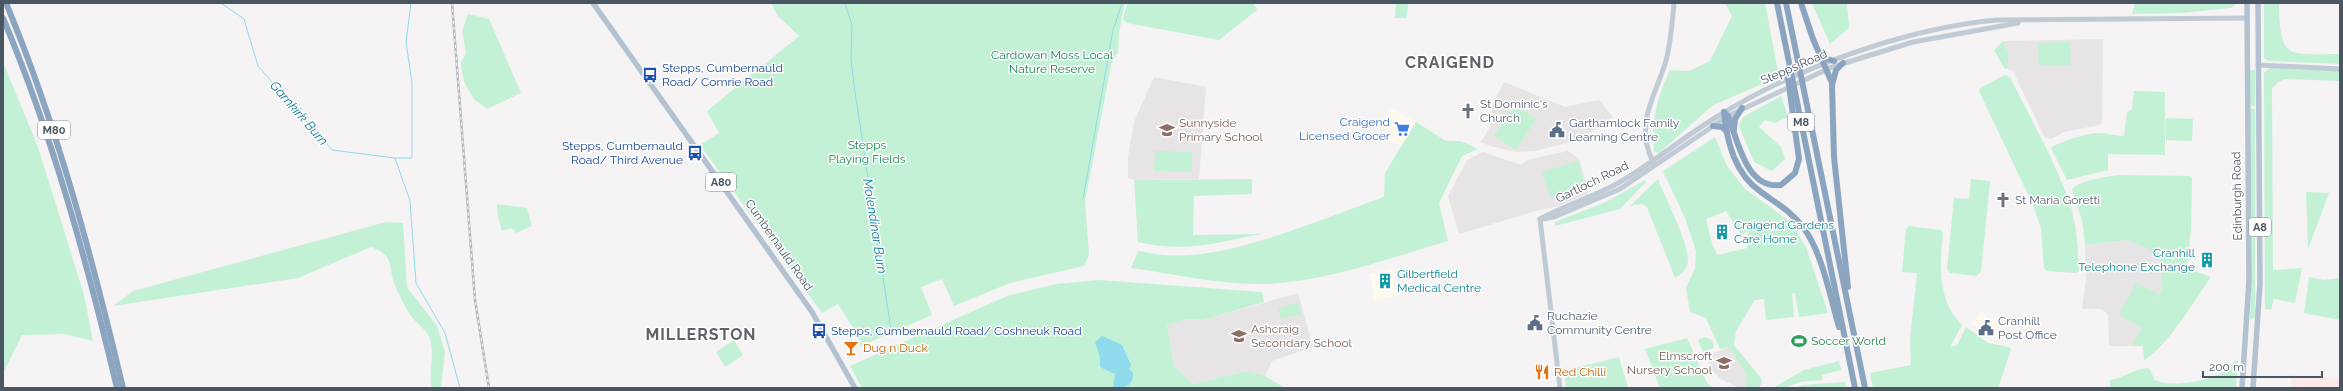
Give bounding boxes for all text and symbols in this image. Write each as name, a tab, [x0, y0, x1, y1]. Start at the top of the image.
street label: Stepps Road	[1759, 47, 1829, 87]
park label: Cardowan Moss Local Nature Reserve	[991, 48, 1114, 76]
district label: CRAIGEND	[1405, 53, 1495, 72]
place label: Stepps, Cumbernauld Road/ Comrie Road	[662, 61, 783, 89]
bus stop icon: Stepps, Cumbernauld Road/ Comrie Road	[641, 66, 659, 84]
water label: Garnkirk Burn	[267, 78, 331, 148]
place label: St Dominic's Church	[1480, 97, 1548, 125]
church icon: St Dominic's Church	[1459, 102, 1477, 120]
road number: M8	[1788, 113, 1814, 131]
place label: Craigend Licensed Grocer	[1299, 115, 1391, 143]
place label: Sunnyside Primary School	[1179, 116, 1263, 144]
place label: Garthamlock Family Learning Centre	[1569, 116, 1680, 144]
supermarket icon: Craigend Licensed Grocer	[1393, 120, 1411, 138]
road number: M80	[38, 121, 70, 139]
school or university icon: Sunnyside Primary School	[1158, 121, 1176, 139]
public building icon: Garthamlock Family Learning Centre	[1548, 121, 1566, 139]
park label: Stepps Playing Fields	[829, 138, 906, 166]
place label: Stepps, Cumbernauld Road/ Third Avenue	[562, 139, 683, 167]
bus stop icon: Stepps, Cumbernauld Road/ Third Avenue	[686, 144, 704, 162]
street label: Edinburgh Road	[2229, 151, 2245, 241]
street label: Gartloch Road	[1553, 158, 1631, 206]
road number: A80	[706, 173, 736, 191]
water label: Molendinar Burn	[860, 177, 890, 275]
church icon: St Maria Goretti	[1994, 191, 2012, 209]
place label: St Maria Goretti	[2015, 193, 2100, 207]
street label: Cumbernauld Road	[742, 197, 816, 293]
place label: Craigend Gardens Care Home	[1734, 218, 1834, 246]
road number: A8	[2249, 218, 2271, 236]
building icon: Craigend Gardens Care Home	[1713, 223, 1731, 241]
place label: Cranhill Telephone Exchange	[2078, 246, 2196, 274]
building icon: Cranhill Telephone Exchange	[2198, 251, 2216, 269]
place label: Gilbertfield Medical Centre	[1397, 267, 1481, 295]
building icon: Gilbertfield Medical Centre	[1376, 272, 1394, 290]
place label: Ruchazie Community Centre	[1547, 309, 1652, 337]
public building icon: Ruchazie Community Centre	[1526, 314, 1544, 332]
place label: Cranhill Post Office	[1998, 314, 2057, 342]
public building icon: Cranhill Post Office	[1977, 319, 1995, 337]
bus stop icon: Stepps, Cumbernauld Road/ Coshneuk Road	[810, 322, 828, 340]
place label: Ashcraig Secondary School	[1251, 322, 1353, 350]
place label: Stepps, Cumbernauld Road/ Coshneuk Road	[831, 324, 1082, 338]
district label: MILLERSTON	[645, 325, 757, 344]
school or university icon: Ashcraig Secondary School	[1230, 327, 1248, 345]
sports icon: Soccer World	[1790, 332, 1808, 350]
place label: Soccer World	[1811, 334, 1886, 348]
bar icon: Dug n Duck	[842, 339, 860, 357]
place label: Dug n Duck	[863, 341, 929, 355]
place label: Elmscroft Nursery School	[1627, 349, 1713, 377]
scale bar	[2203, 353, 2322, 379]
school or university icon: Elmscroft Nursery School	[1715, 354, 1733, 372]
text: 200 m	[2209, 360, 2244, 374]
restaurant icon: Red Chilli	[1533, 363, 1551, 381]
place label: Red Chilli	[1554, 365, 1606, 379]

